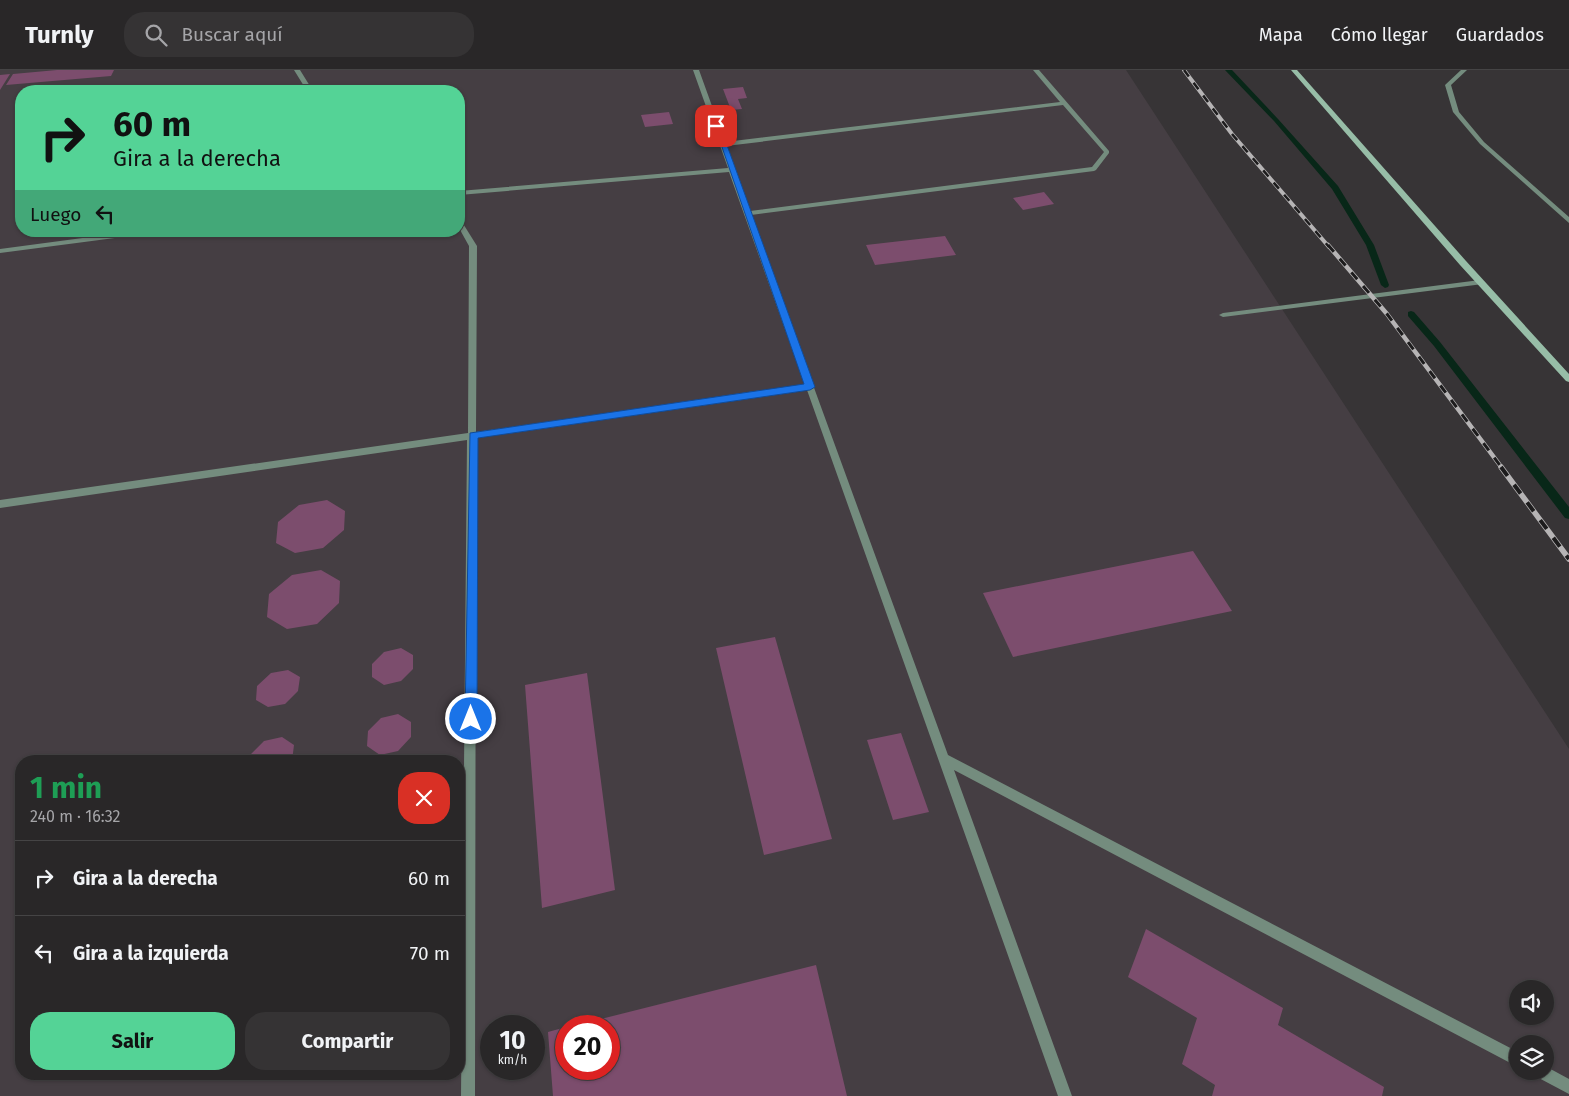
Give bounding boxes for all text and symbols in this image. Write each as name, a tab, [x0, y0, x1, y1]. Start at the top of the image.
search box	[124, 12, 474, 57]
text: Turnly	[25, 21, 94, 49]
icon: search	[142, 21, 170, 49]
text: Buscar aquí	[182, 23, 283, 46]
text: Mapa	[1259, 24, 1303, 46]
text: Cómo llegar	[1331, 24, 1428, 46]
text: Guardados	[1456, 24, 1544, 46]
text: 60 m	[113, 103, 191, 145]
icon: right	[30, 105, 95, 170]
pin	[695, 105, 737, 147]
icon: arrive	[702, 112, 730, 140]
text: Gira a la derecha	[113, 145, 281, 172]
icon: left	[91, 200, 119, 228]
text: Luego	[30, 203, 81, 226]
position arrow	[444, 692, 496, 744]
text: 1 min	[30, 770, 102, 806]
button: close	[398, 772, 450, 824]
text: 240 m · 16:32	[30, 807, 120, 826]
icon: right	[30, 864, 58, 892]
text: Gira a la derecha	[73, 867, 218, 890]
text: 60 m	[408, 867, 450, 890]
icon: left	[30, 939, 58, 967]
text: Gira a la izquierda	[73, 942, 229, 965]
text: 70 m	[410, 942, 450, 965]
map controls	[1509, 980, 1554, 1080]
button: sound	[1509, 980, 1554, 1025]
button: Salir	[30, 1012, 235, 1070]
button: Compartir	[245, 1012, 450, 1070]
speed limit sign: 20	[555, 1015, 620, 1080]
text: 10	[499, 1026, 526, 1056]
button: layers	[1509, 1035, 1554, 1080]
text: km/h	[498, 1053, 527, 1067]

